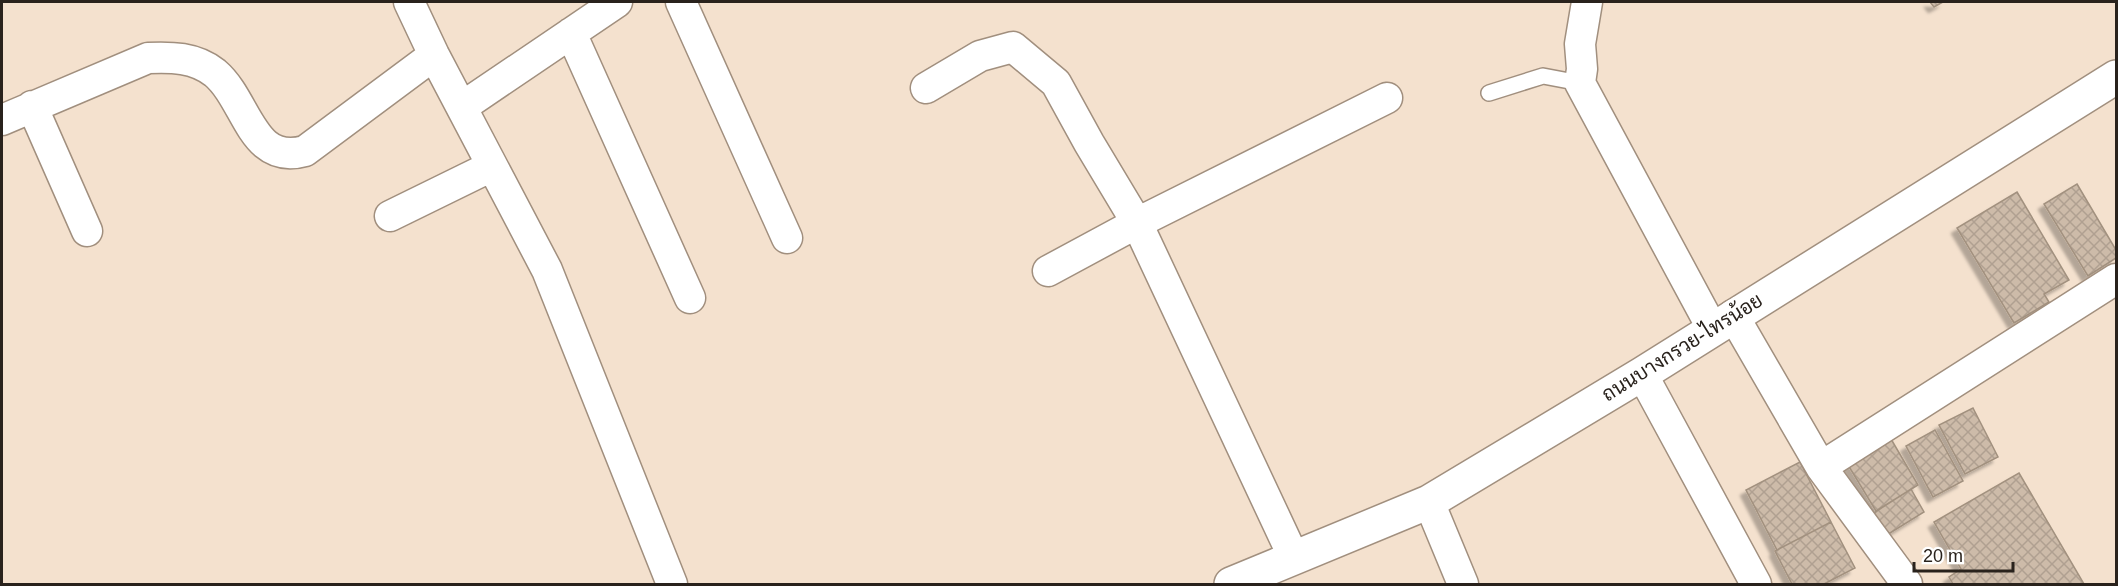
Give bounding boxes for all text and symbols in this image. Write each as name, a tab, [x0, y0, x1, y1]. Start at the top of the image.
street label: ถนนบางกรวย-ไทรน้อย	[1597, 287, 1766, 405]
scale bar	[1914, 535, 2013, 573]
text: 20 m	[1923, 546, 1963, 566]

